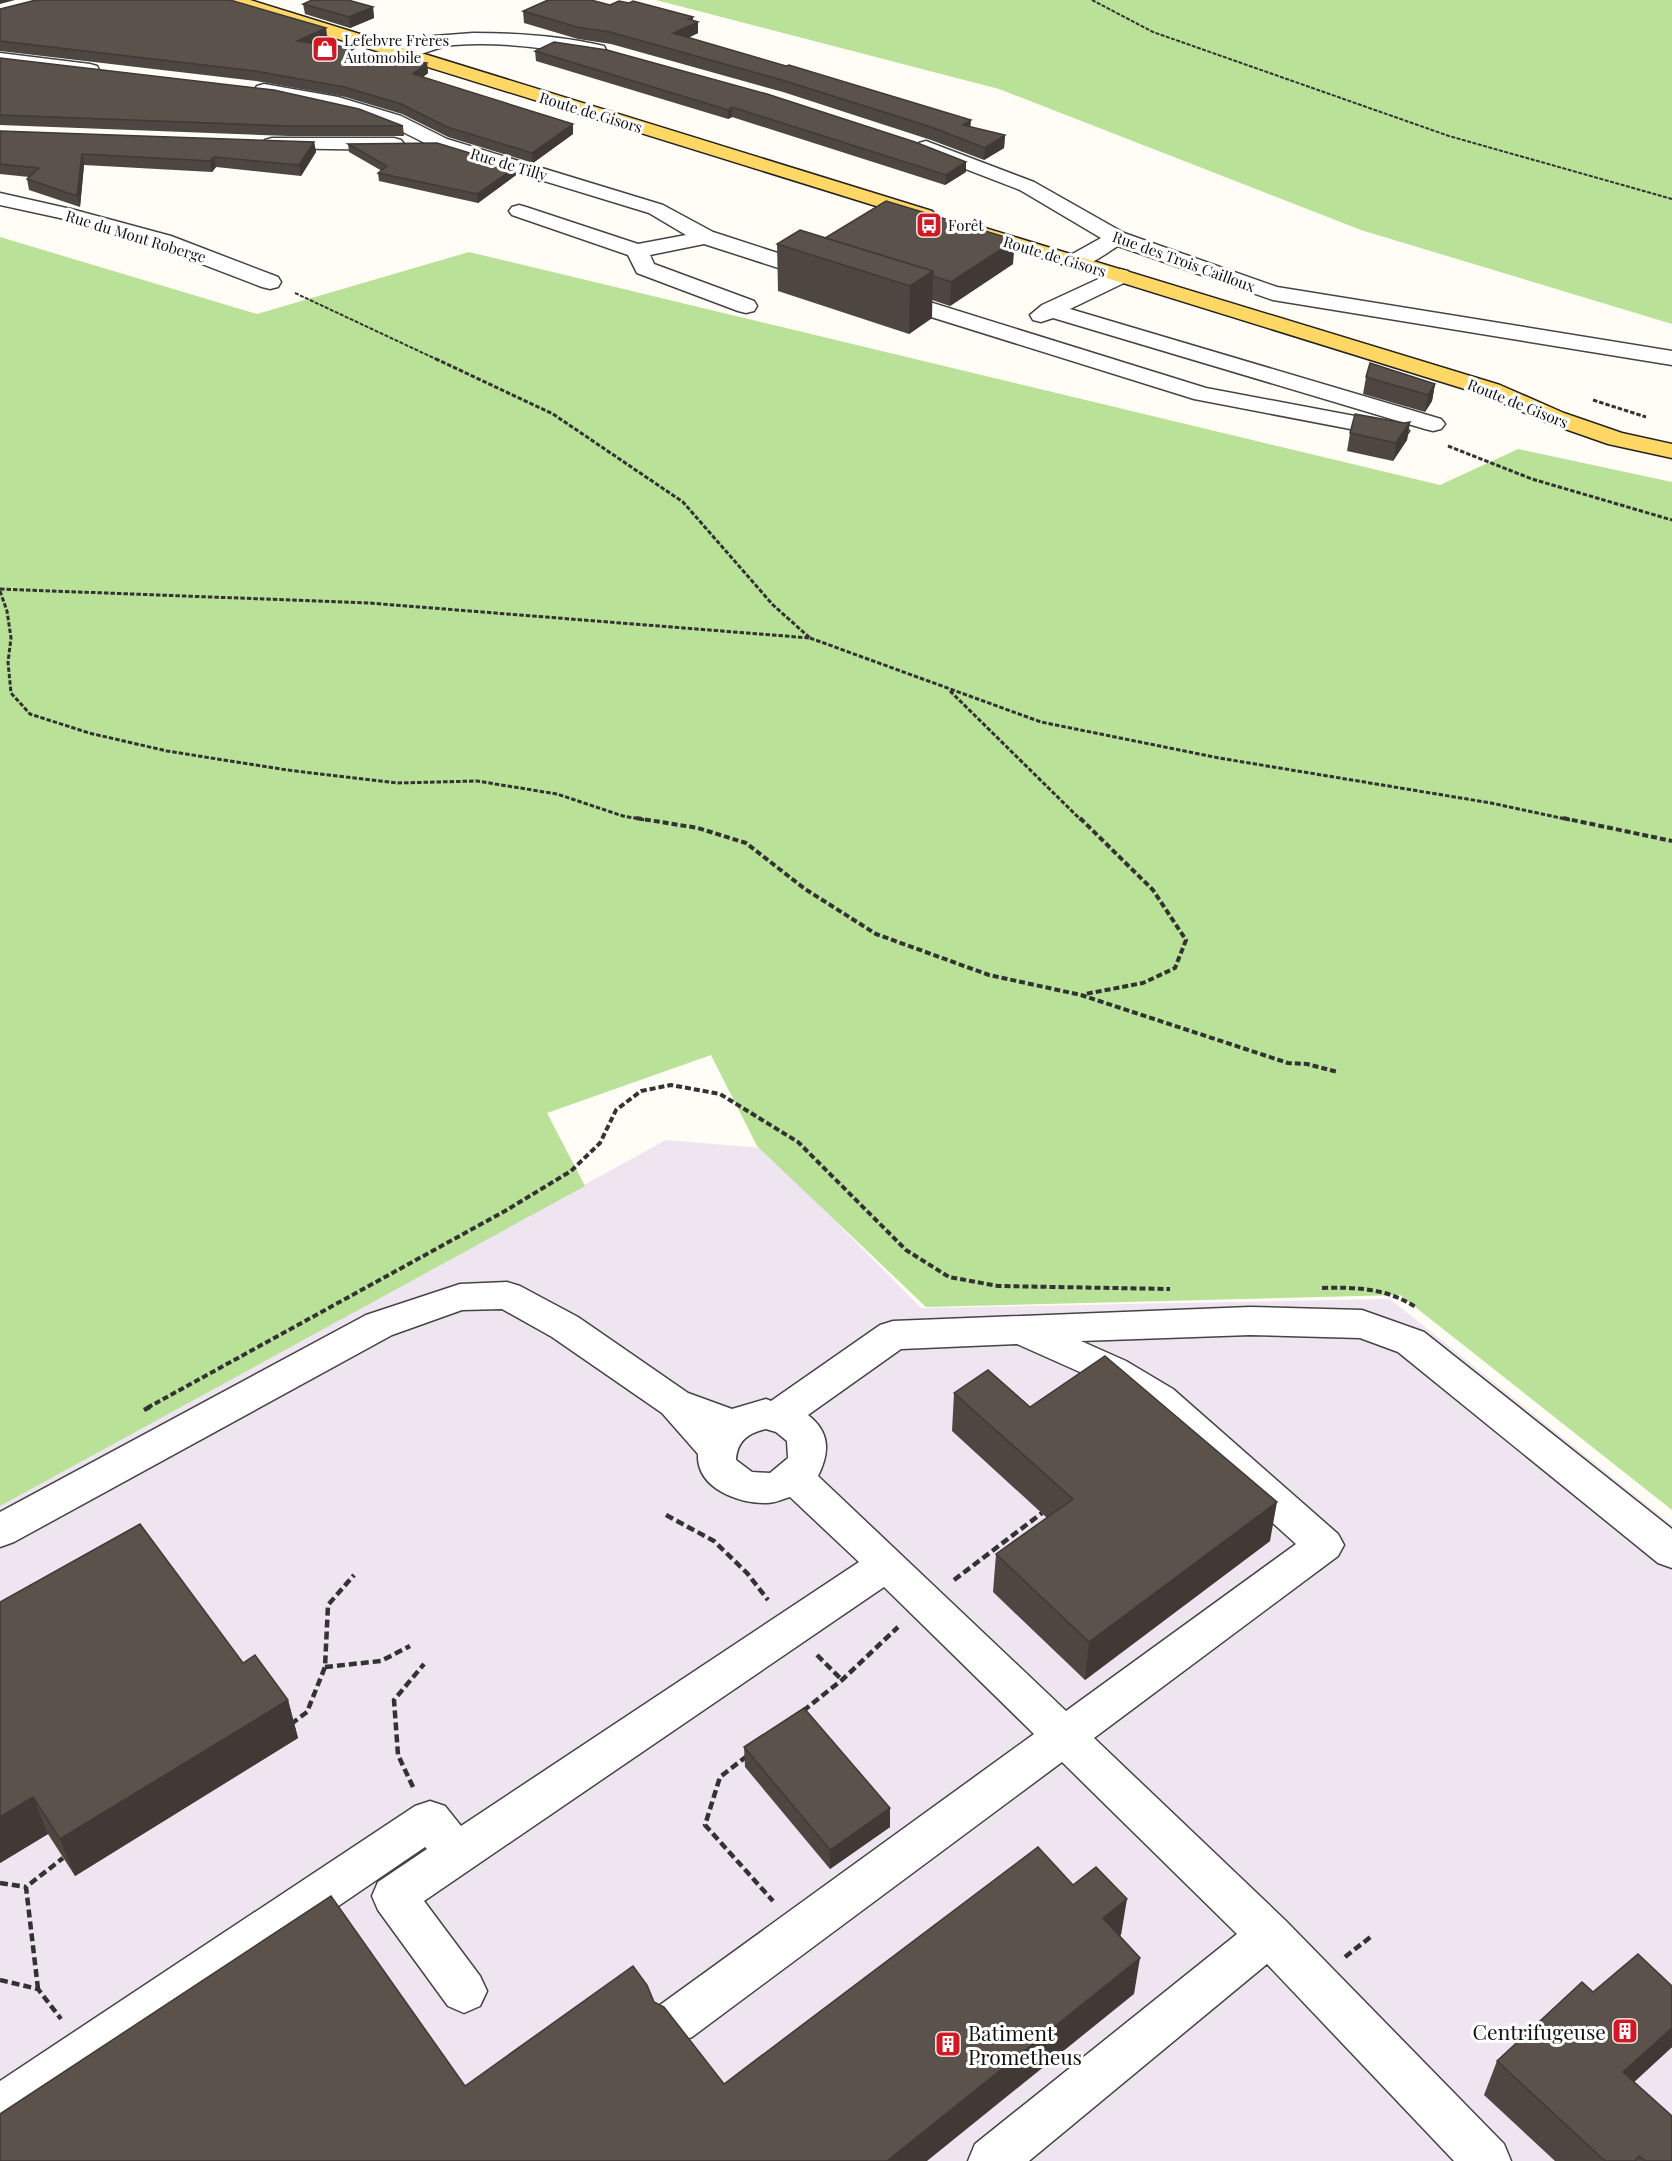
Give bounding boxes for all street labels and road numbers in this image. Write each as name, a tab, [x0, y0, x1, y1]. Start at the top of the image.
street label: Route de Gisors	[537, 87, 645, 137]
street label: Rue de Tilly	[468, 143, 550, 185]
street label: Rue du Mont Roberge	[63, 205, 209, 267]
street label: Rue des Trois Cailloux	[1110, 226, 1258, 296]
street label: Route de Gisors	[1001, 231, 1109, 281]
street label: Route de Gisors	[1465, 374, 1571, 432]

